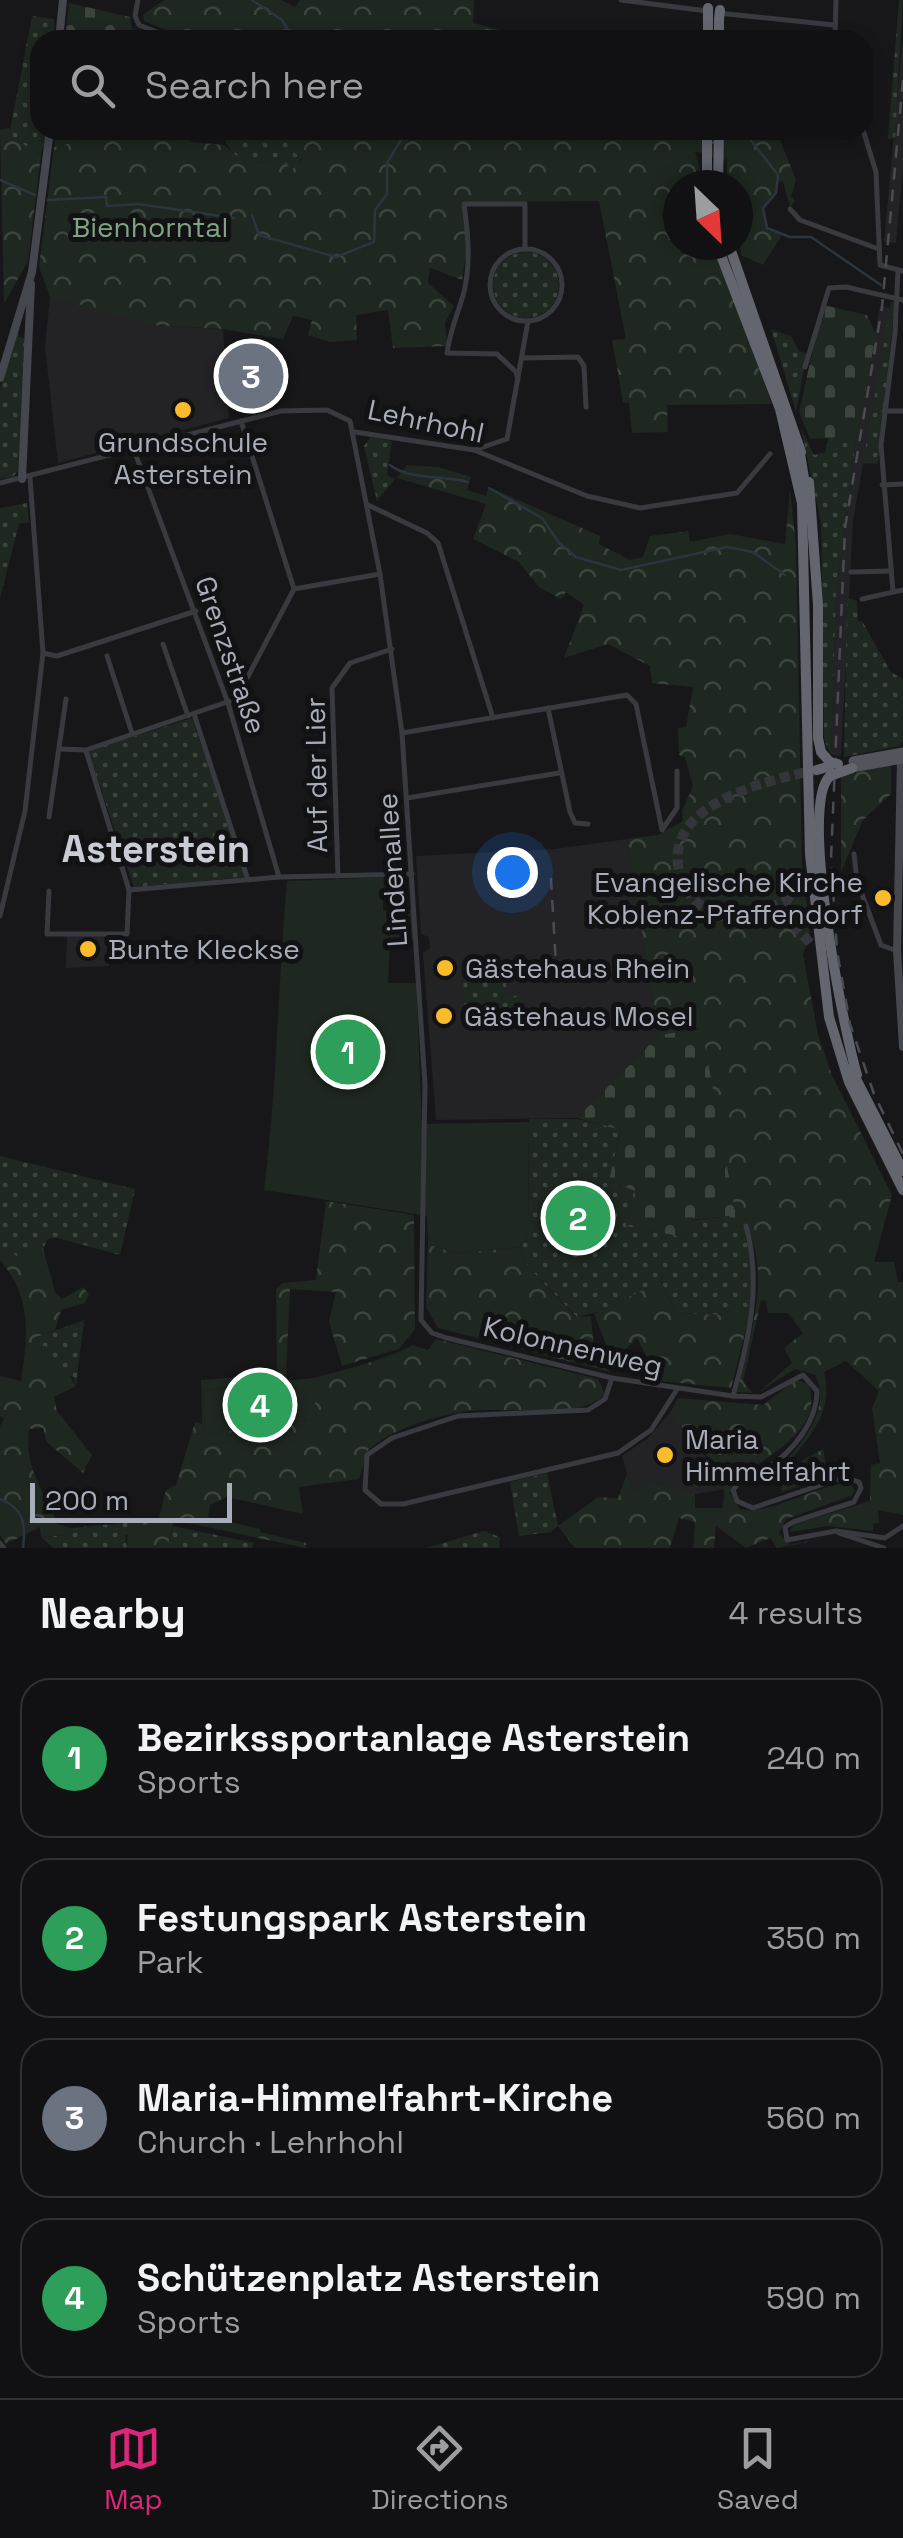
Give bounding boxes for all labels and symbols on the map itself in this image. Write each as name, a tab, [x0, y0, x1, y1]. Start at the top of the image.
north arrow	[663, 170, 753, 260]
park label: Bienhorntal	[72, 209, 228, 245]
pin: 3	[218, 338, 284, 414]
street label: Lehrhohl	[365, 391, 487, 451]
marker: Grundschule Asterstein	[172, 399, 194, 421]
place label: Grundschule Asterstein	[98, 424, 268, 492]
street label: Grenzstraße	[187, 571, 275, 739]
street label: Auf der Lier	[297, 697, 335, 853]
street label: Lindenallee	[369, 792, 415, 948]
district label: Asterstein	[62, 825, 250, 873]
your location	[487, 847, 538, 898]
place label: Evangelische Kirche Koblenz-Pfaffendorf	[587, 864, 863, 932]
marker: Evangelische Kirche Koblenz-Pfaffendorf	[872, 887, 894, 909]
place label: Bunte Kleckse	[108, 931, 300, 967]
marker: Bunte Kleckse	[77, 938, 99, 960]
place label: Gästehaus Rhein	[465, 950, 690, 986]
marker: Gästehaus Rhein	[434, 957, 456, 979]
place label: Gästehaus Mosel	[464, 998, 694, 1034]
marker: Gästehaus Mosel	[433, 1005, 455, 1027]
pin: 1	[316, 1014, 380, 1090]
pin: 2	[546, 1180, 610, 1256]
street label: Kolonnenweg	[480, 1308, 666, 1384]
pin: 4	[228, 1368, 292, 1442]
place label: Maria Himmelfahrt	[685, 1421, 851, 1489]
marker: Maria Himmelfahrt	[654, 1444, 676, 1466]
scale bar	[30, 1478, 232, 1522]

